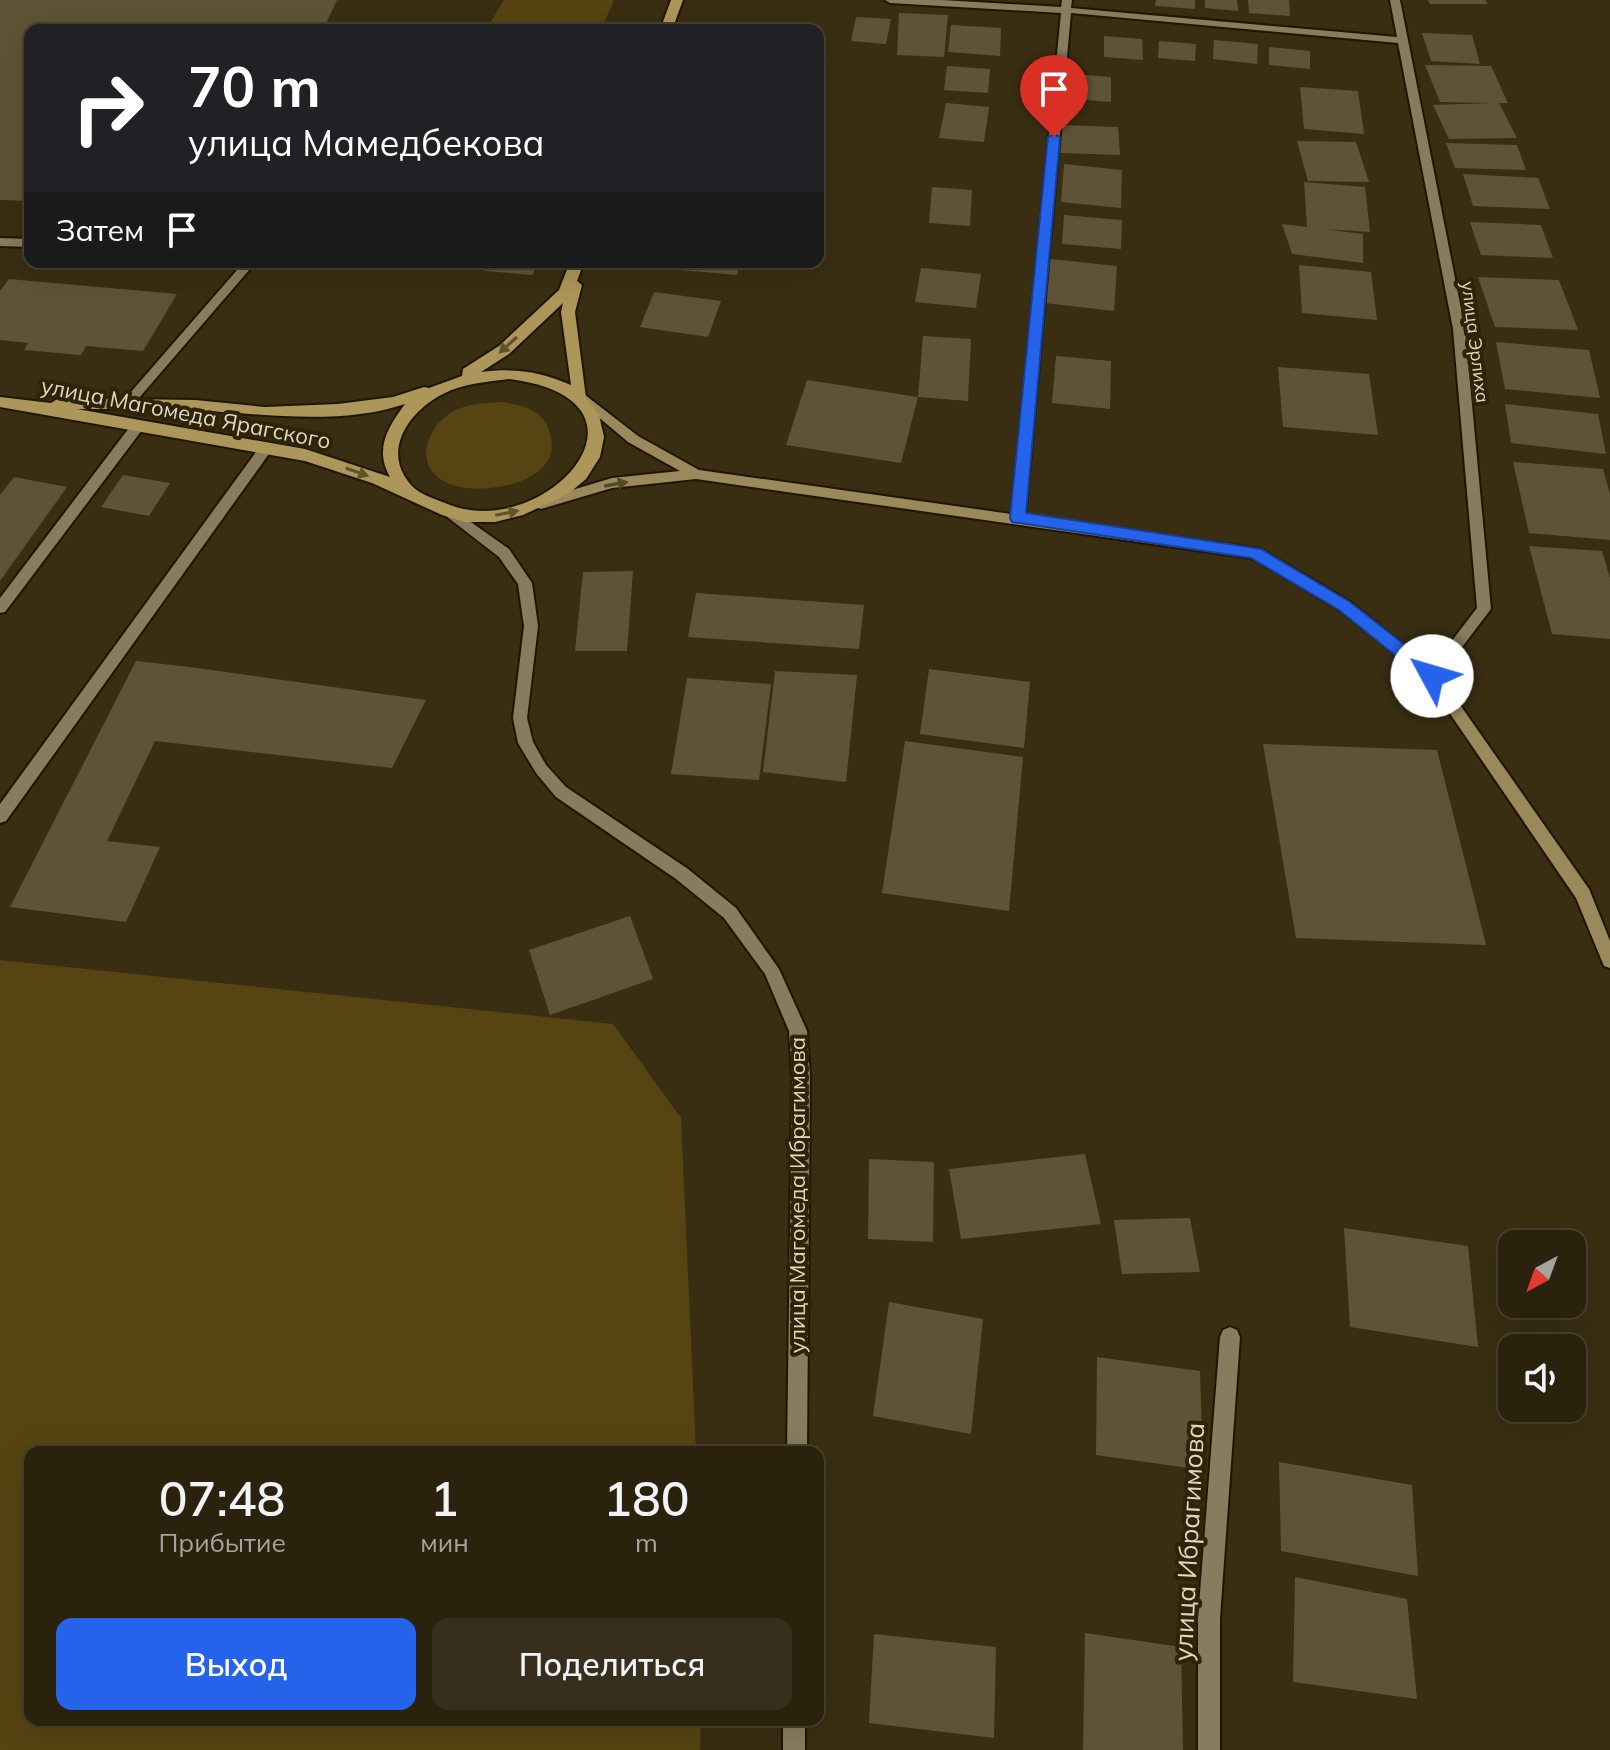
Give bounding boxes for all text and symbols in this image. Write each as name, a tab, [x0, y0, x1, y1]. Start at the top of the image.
text: 70 m	[188, 51, 321, 121]
pin	[1020, 55, 1088, 137]
icon: right	[56, 56, 160, 160]
icon: arrive	[1032, 67, 1076, 111]
text: улица Мамедбекова	[188, 120, 544, 165]
icon: arrive	[160, 208, 204, 252]
text: Затем	[56, 211, 144, 249]
street label: улица Эрлиха	[1457, 280, 1494, 404]
one-way arrow	[498, 336, 518, 354]
street label: улица Магомеда Ярагского	[39, 371, 333, 455]
one-way arrow	[346, 466, 370, 479]
one-way arrow	[603, 477, 628, 489]
one-way arrow	[495, 506, 520, 518]
position arrow	[1390, 634, 1474, 718]
street label: улица Магомеда Ибрагимова	[783, 1037, 811, 1353]
north arrow	[1498, 1230, 1586, 1318]
map controls	[1498, 1230, 1586, 1422]
button: sound	[1498, 1334, 1586, 1422]
street label: улица Ибрагимова	[1166, 1422, 1211, 1662]
text: 07:48	[159, 1468, 285, 1528]
text: 1	[430, 1468, 459, 1528]
text: 180	[603, 1468, 690, 1528]
text: Прибытие	[158, 1526, 286, 1559]
text: мин	[420, 1526, 469, 1559]
text: m	[635, 1526, 658, 1559]
button: Выход	[56, 1618, 416, 1710]
button: Поделиться	[432, 1618, 792, 1710]

